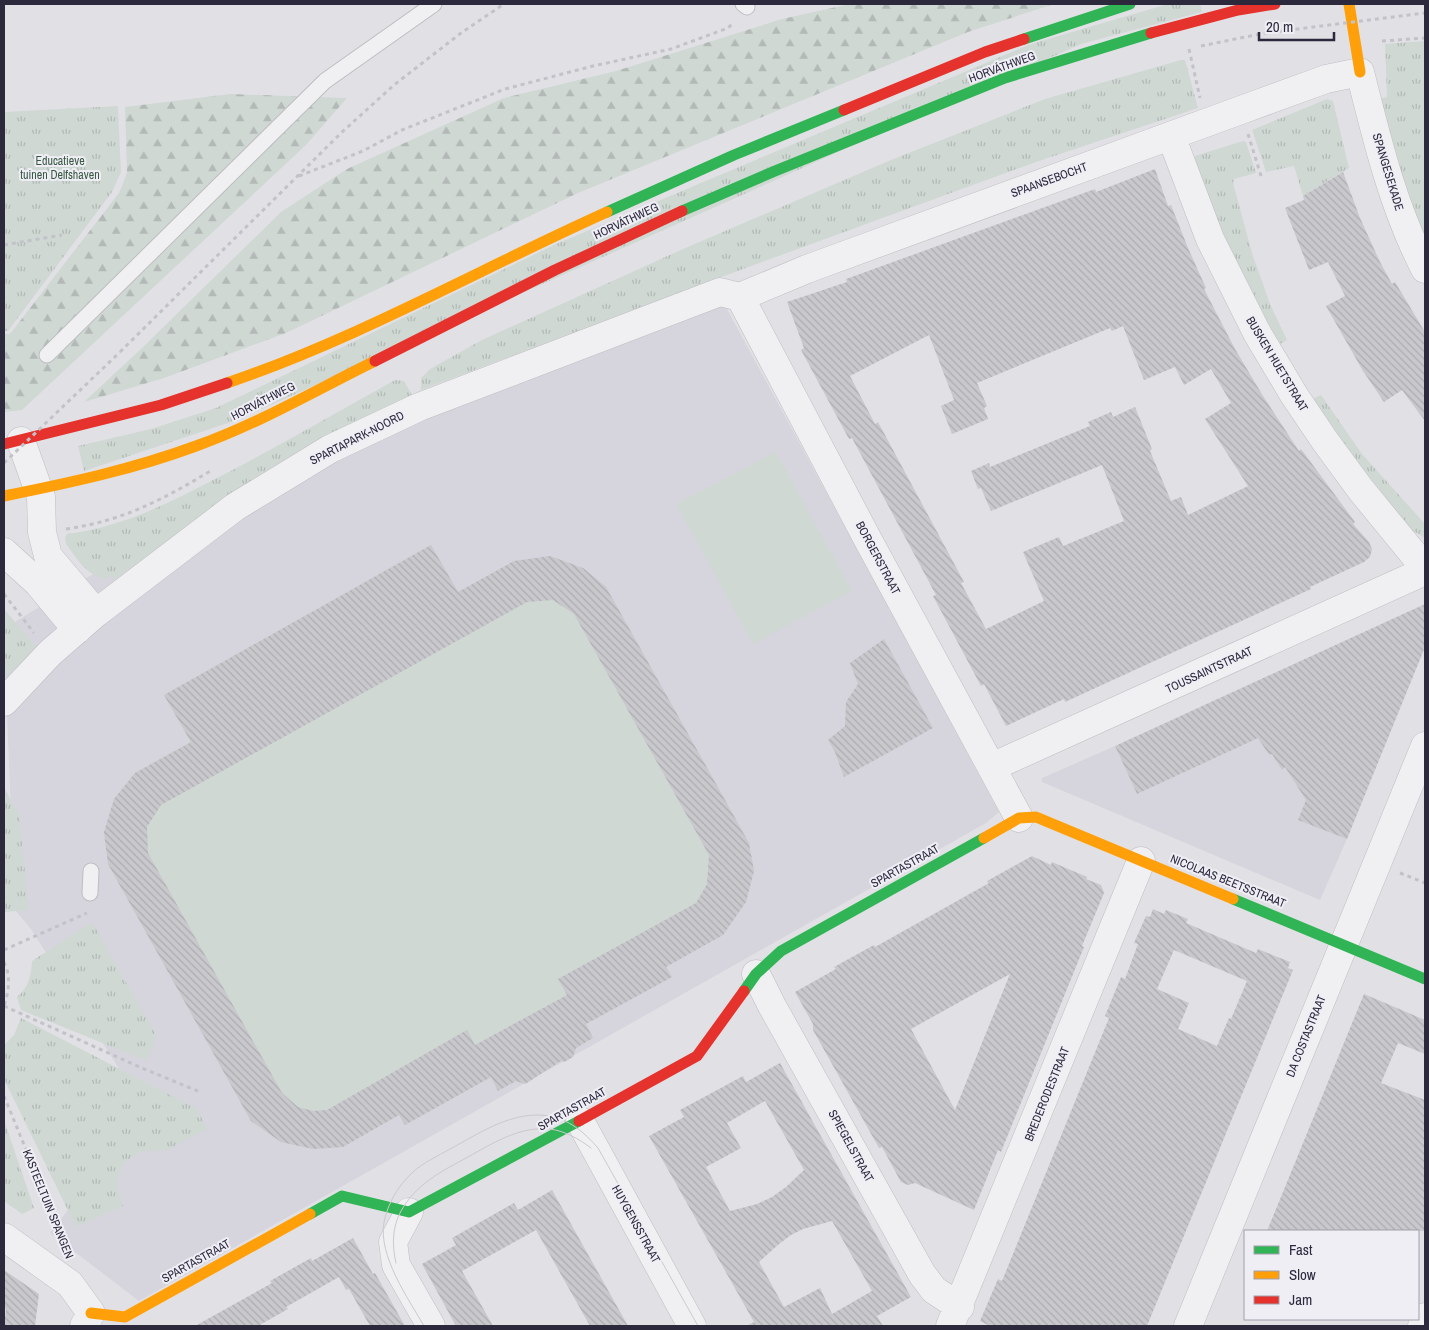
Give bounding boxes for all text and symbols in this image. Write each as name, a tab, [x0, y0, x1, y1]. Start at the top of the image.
scale bar	[1259, 10, 1334, 42]
text: 20 m	[1266, 16, 1293, 37]
street label: HORVÁTHWEG	[966, 48, 1038, 86]
street label: SPANGESEKADE	[1369, 131, 1407, 213]
park label: Educatieve tuinen Delfshaven	[20, 153, 100, 183]
street label: SPAANSEBOCHT	[1009, 159, 1089, 201]
street label: HORVÁTHWEG	[591, 199, 661, 243]
street label: BUSKEN HUETSTRAAT	[1242, 314, 1312, 414]
street label: HORVÁTHWEG	[228, 378, 298, 424]
street label: SPARTAPARK-NOORD	[307, 407, 407, 469]
street label: BORGERSTRAAT	[852, 519, 904, 597]
street label: TOUSSAINTSTRAAT	[1163, 643, 1255, 697]
street label: SPARTASTRAAT	[868, 841, 942, 891]
street label: NICOLAAS BEETSSTRAAT	[1168, 851, 1288, 911]
street label: DA COSTASTRAAT	[1282, 993, 1330, 1079]
street label: BREDERODESTRAAT	[1021, 1044, 1073, 1144]
street label: SPARTASTRAAT	[535, 1084, 609, 1134]
street label: SPIEGELSTRAAT	[825, 1107, 877, 1185]
street label: KASTEELTUIN SPANGEN	[19, 1147, 77, 1261]
street label: HUYGENSSTRAAT	[608, 1182, 664, 1266]
legend	[1244, 1230, 1419, 1320]
street label: SPARTASTRAAT	[159, 1236, 233, 1286]
text: Fast	[1289, 1239, 1313, 1260]
text: Slow	[1289, 1264, 1316, 1285]
text: Jam	[1289, 1289, 1312, 1310]

